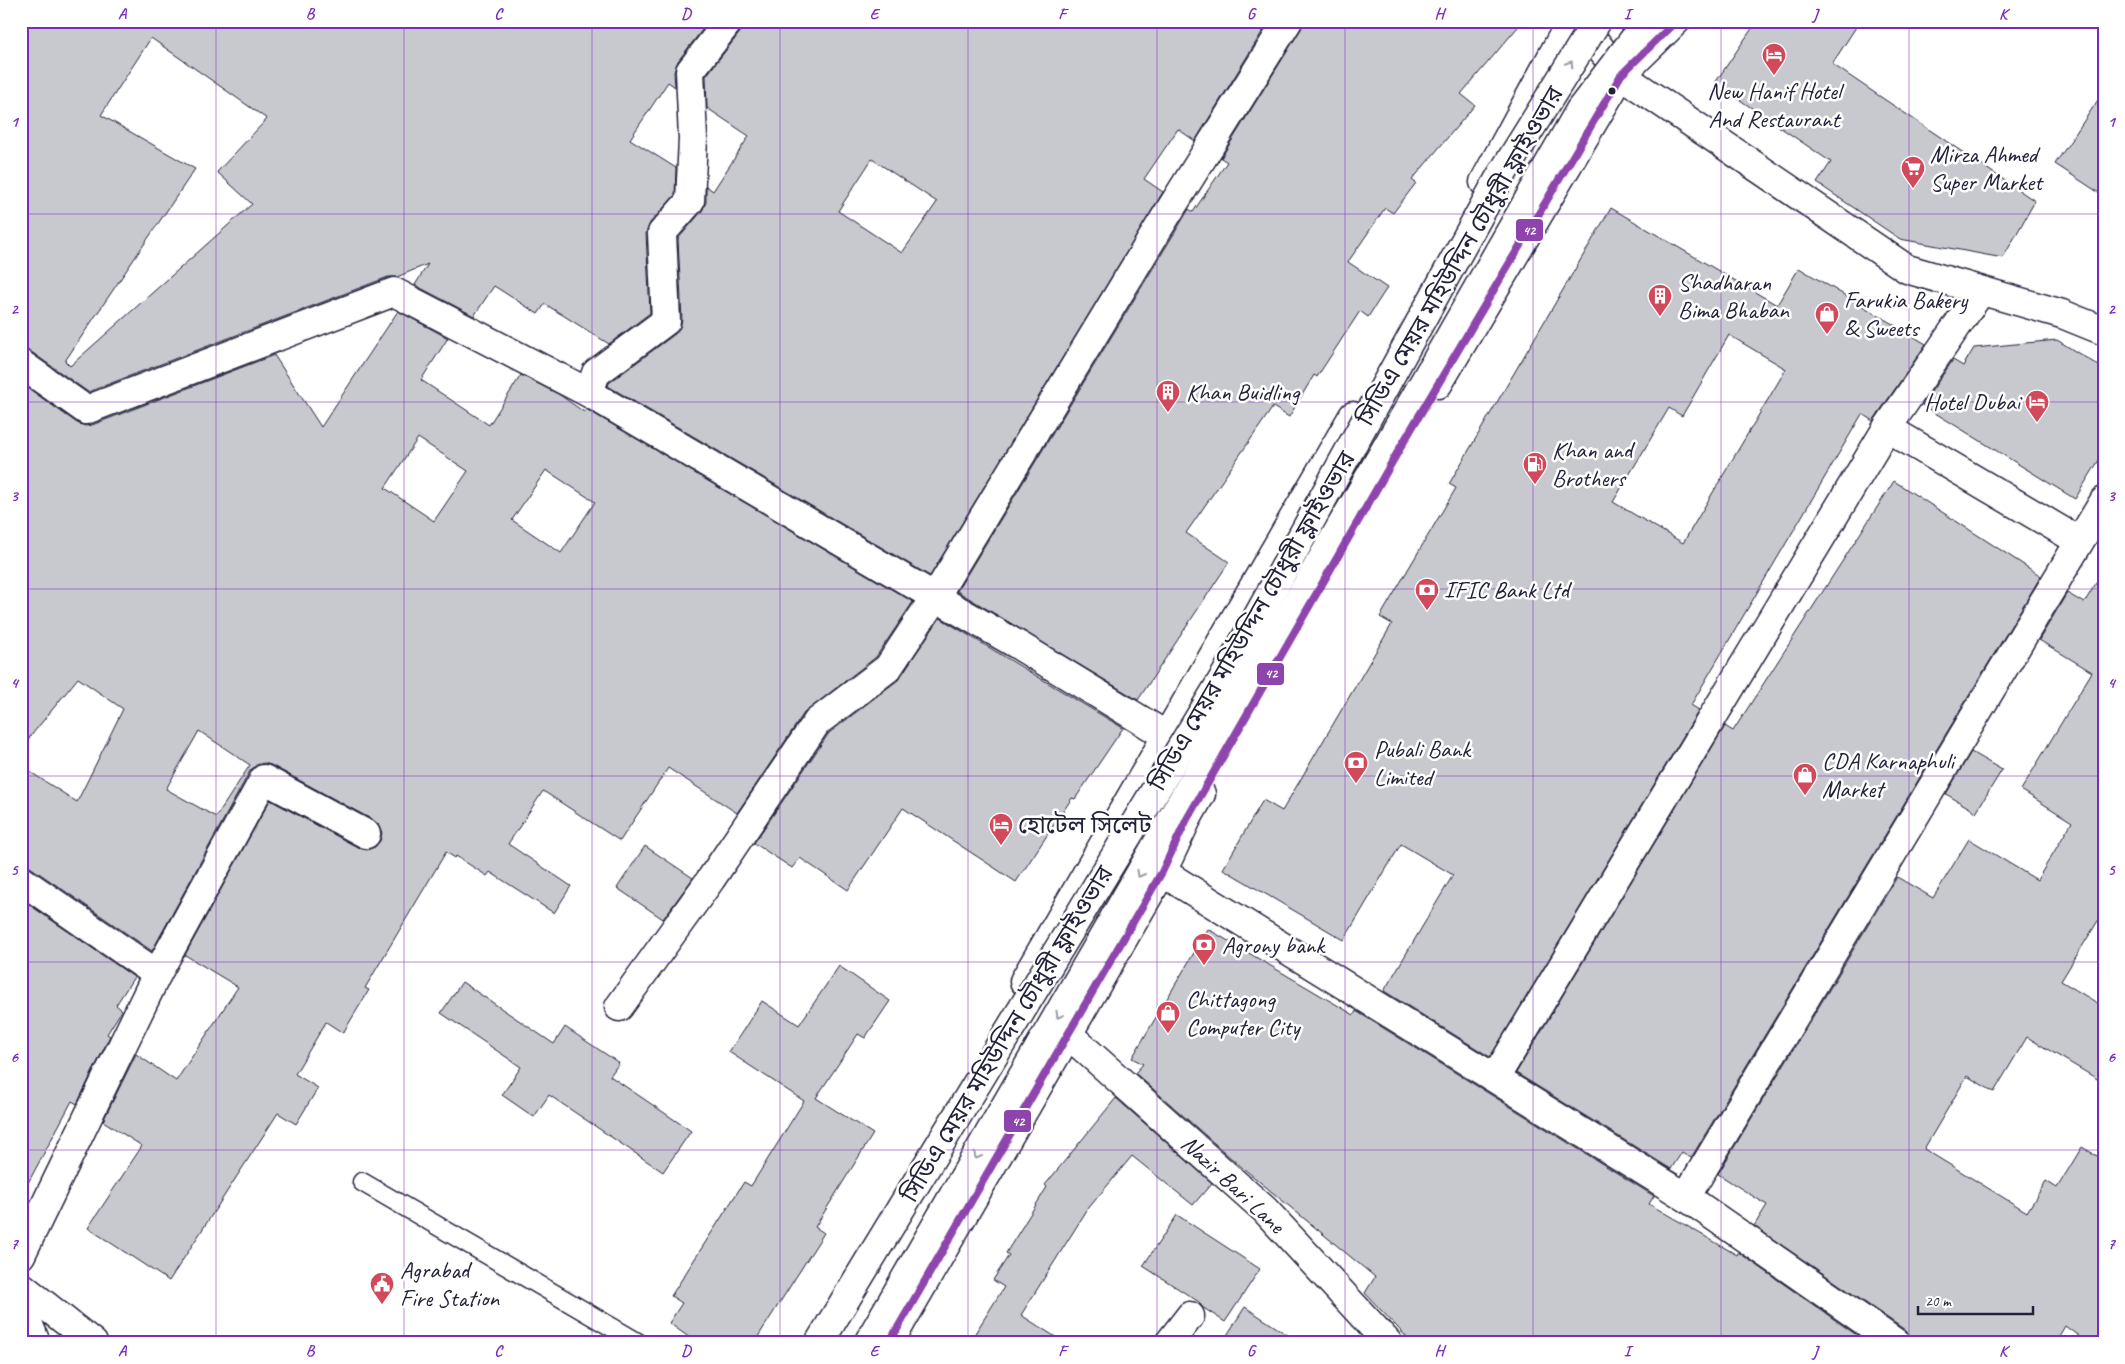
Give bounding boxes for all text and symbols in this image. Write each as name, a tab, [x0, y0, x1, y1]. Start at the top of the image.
text: A	[118, 4, 128, 24]
text: B	[306, 4, 316, 24]
text: C	[494, 4, 504, 24]
text: D	[681, 4, 692, 24]
text: E	[870, 4, 881, 24]
text: F	[1058, 4, 1069, 24]
text: G	[1247, 4, 1257, 24]
text: H	[1434, 4, 1446, 24]
text: I	[1624, 4, 1634, 24]
text: J	[1811, 4, 1820, 24]
text: K	[1999, 4, 2011, 24]
hotel icon: New Hanif Hotel And Restaurant	[1761, 42, 1787, 76]
one-way arrow	[1564, 60, 1574, 69]
place label: New Hanif Hotel And Restaurant	[1707, 76, 1845, 134]
street label: সিডিএ মেয়র মহিউদ্দিন চৌধুরী ফ্লাইওভার	[1350, 80, 1570, 432]
unlabelled marker	[1607, 86, 1617, 96]
text: 1	[10, 112, 19, 132]
text: 1	[2107, 112, 2116, 132]
place label: Mirza Ahmed Super Market	[1930, 139, 2044, 197]
supermarket icon: Mirza Ahmed Super Market	[1900, 155, 1926, 189]
line badge: 42	[1515, 218, 1544, 242]
text: 42	[1523, 222, 1537, 239]
place label: Shadharan Bima Bhaban	[1678, 267, 1790, 325]
building icon: Shadharan Bima Bhaban	[1647, 283, 1673, 317]
place label: Farukia Bakery & Sweets	[1844, 285, 1969, 343]
text: 2	[10, 299, 19, 319]
text: 2	[2107, 299, 2116, 319]
shop icon: Farukia Bakery & Sweets	[1814, 301, 1840, 335]
place label: Khan Buidling	[1186, 377, 1301, 407]
building icon: Khan Buidling	[1155, 379, 1181, 413]
place label: Hotel Dubai	[1924, 387, 2023, 417]
hotel icon: Hotel Dubai	[2024, 389, 2050, 423]
place label: Khan and Brothers	[1552, 435, 1636, 493]
street label: সিডিএ মেয়র মহিউদ্দিন চৌধুরী ফ্লাইওভার	[1142, 445, 1362, 797]
fuel station icon: Khan and Brothers	[1522, 451, 1548, 485]
text: 3	[10, 486, 19, 506]
text: 3	[2107, 486, 2116, 506]
place label: IFIC Bank Ltd	[1444, 575, 1572, 605]
bank icon: IFIC Bank Ltd	[1414, 577, 1440, 611]
line badge: 42	[1256, 662, 1285, 686]
text: 42	[1265, 665, 1279, 682]
text: 4	[10, 673, 19, 693]
text: 4	[2107, 673, 2116, 693]
place label: Pubali Bank Limited	[1374, 734, 1472, 792]
place label: CDA Karnaphuli Market	[1822, 746, 1956, 804]
bank icon: Pubali Bank Limited	[1343, 750, 1369, 784]
shop icon: CDA Karnaphuli Market	[1792, 762, 1818, 796]
place label: হোটেল সিলেট	[1018, 810, 1153, 840]
hotel icon: হোটেল সিলেট	[988, 812, 1014, 846]
text: 5	[11, 860, 20, 880]
street label: সিডিএ মেয়র মহিউদ্দিন চৌধুরী ফ্লাইওভার	[894, 860, 1120, 1208]
text: 5	[2108, 860, 2117, 880]
one-way arrow	[1137, 869, 1147, 878]
place label: Agrony bank	[1222, 930, 1326, 960]
bank icon: Agrony bank	[1191, 932, 1217, 966]
place label: Chittagong Computer City	[1186, 984, 1301, 1042]
shop icon: Chittagong Computer City	[1155, 1000, 1181, 1034]
one-way arrow	[1055, 1010, 1065, 1019]
text: 6	[10, 1047, 19, 1067]
text: 6	[2107, 1047, 2116, 1067]
line badge: 42	[1003, 1109, 1032, 1133]
text: 42	[1012, 1113, 1026, 1130]
street label: Nazir Bari Lane	[1175, 1128, 1293, 1241]
one-way arrow	[974, 1150, 984, 1159]
text: 7	[10, 1234, 19, 1254]
text: 7	[2107, 1234, 2116, 1254]
place label: Agrabad Fire Station	[400, 1255, 500, 1313]
public building icon: Agrabad Fire Station	[369, 1271, 395, 1305]
scale bar	[1918, 1284, 2032, 1316]
text: 20 m	[1925, 1292, 1952, 1311]
text: A	[118, 1341, 128, 1361]
text: B	[306, 1341, 316, 1361]
text: C	[494, 1341, 504, 1361]
text: D	[681, 1341, 692, 1361]
text: E	[870, 1341, 881, 1361]
text: F	[1058, 1341, 1069, 1361]
text: G	[1247, 1341, 1257, 1361]
text: H	[1434, 1341, 1446, 1361]
text: I	[1624, 1341, 1634, 1361]
text: J	[1811, 1341, 1820, 1361]
text: K	[1999, 1341, 2011, 1361]

